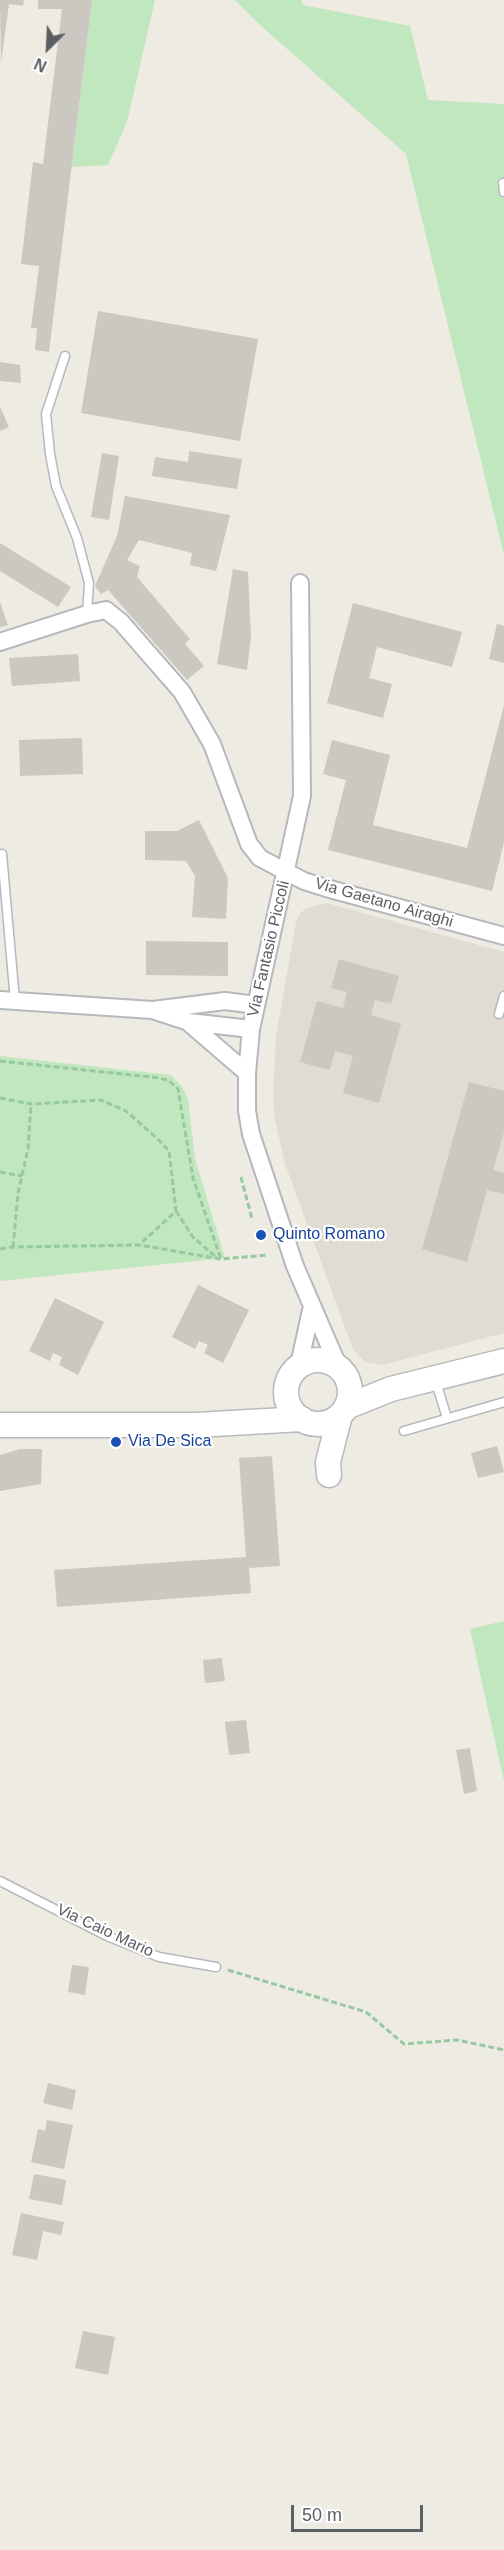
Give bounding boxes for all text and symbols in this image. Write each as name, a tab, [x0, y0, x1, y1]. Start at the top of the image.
north arrow	[18, 18, 78, 78]
text: N	[32, 55, 49, 75]
street label: Via Gaetano Airaghi	[313, 874, 455, 932]
street label: Via Fantasio Piccoli	[244, 879, 294, 1019]
place label: Quinto Romano	[273, 1225, 385, 1245]
marker: Quinto Romano	[254, 1228, 268, 1242]
place label: Via De Sica	[128, 1432, 211, 1452]
marker: Via De Sica	[109, 1435, 123, 1449]
street label: Via Caio Mario	[54, 1900, 156, 1962]
scale bar	[294, 2493, 426, 2531]
text: 50 m	[302, 2505, 342, 2525]

